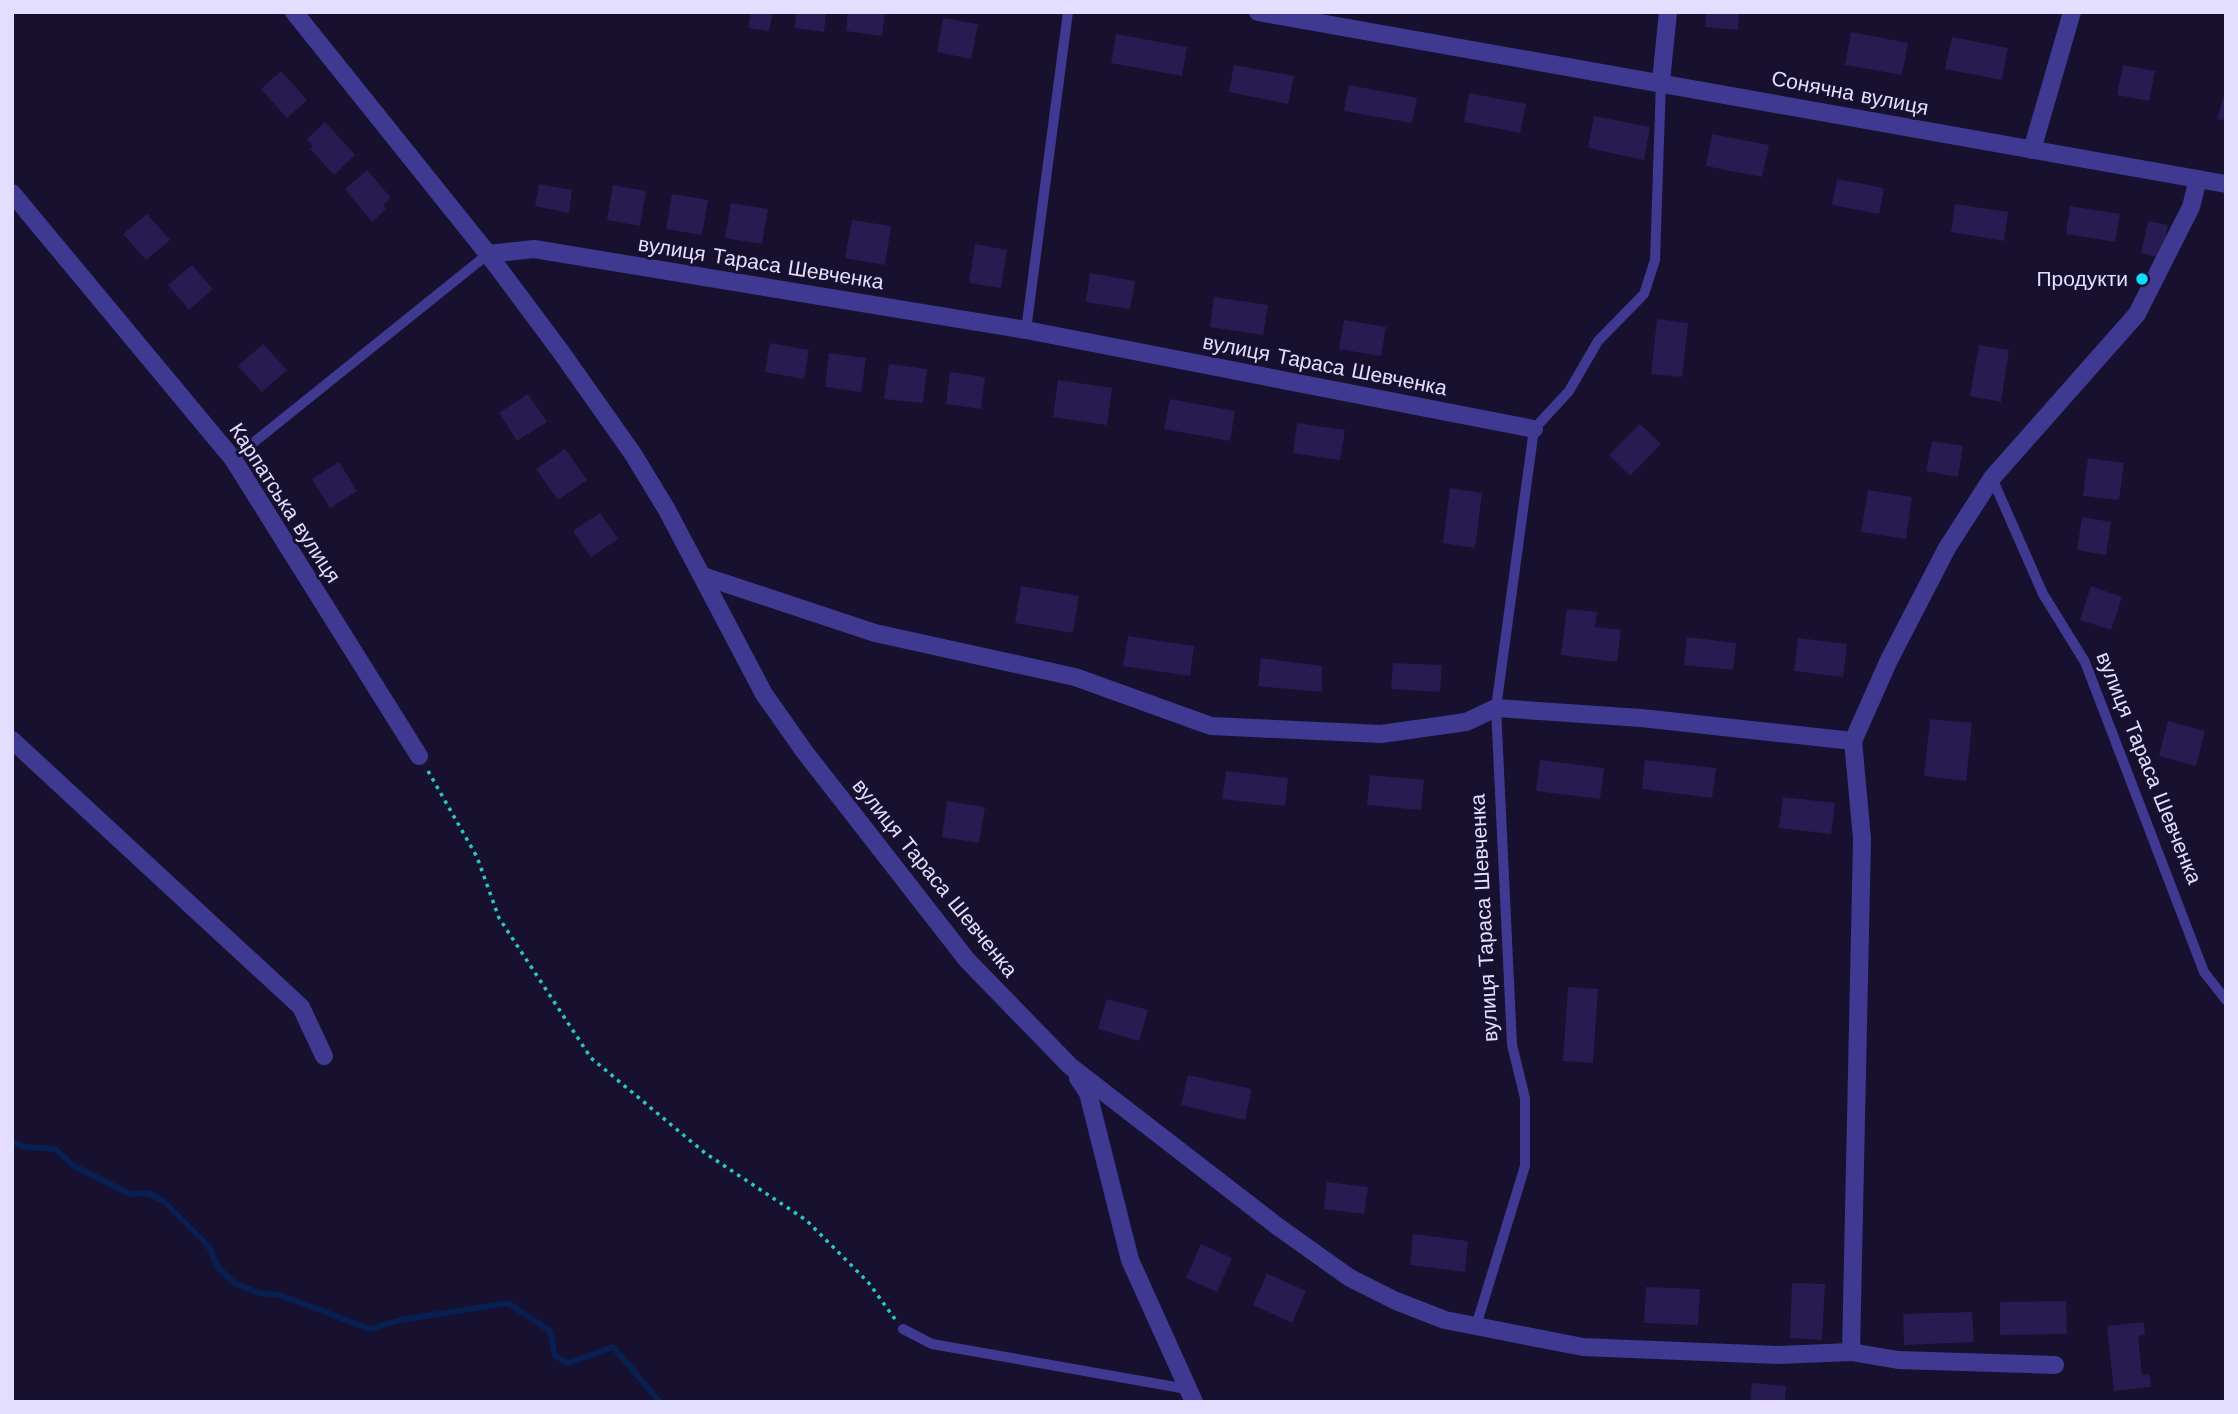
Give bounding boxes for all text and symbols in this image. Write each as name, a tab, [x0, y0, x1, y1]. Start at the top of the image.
street label: Сонячна вулиця	[1770, 65, 1931, 120]
street label: вулиця Тараса Шевченка	[637, 231, 886, 294]
place label: Продукти	[2036, 266, 2128, 291]
marker: Продукти	[2134, 271, 2150, 287]
street label: вулиця Тараса Шевченка	[1201, 329, 1450, 401]
street label: Карпатська вулиця	[224, 418, 346, 587]
street label: вулиця Тараса Шевченка	[2091, 648, 2208, 888]
street label: вулиця Тараса Шевченка	[848, 773, 1023, 982]
street label: вулиця Тараса Шевченка	[1465, 793, 1502, 1043]

